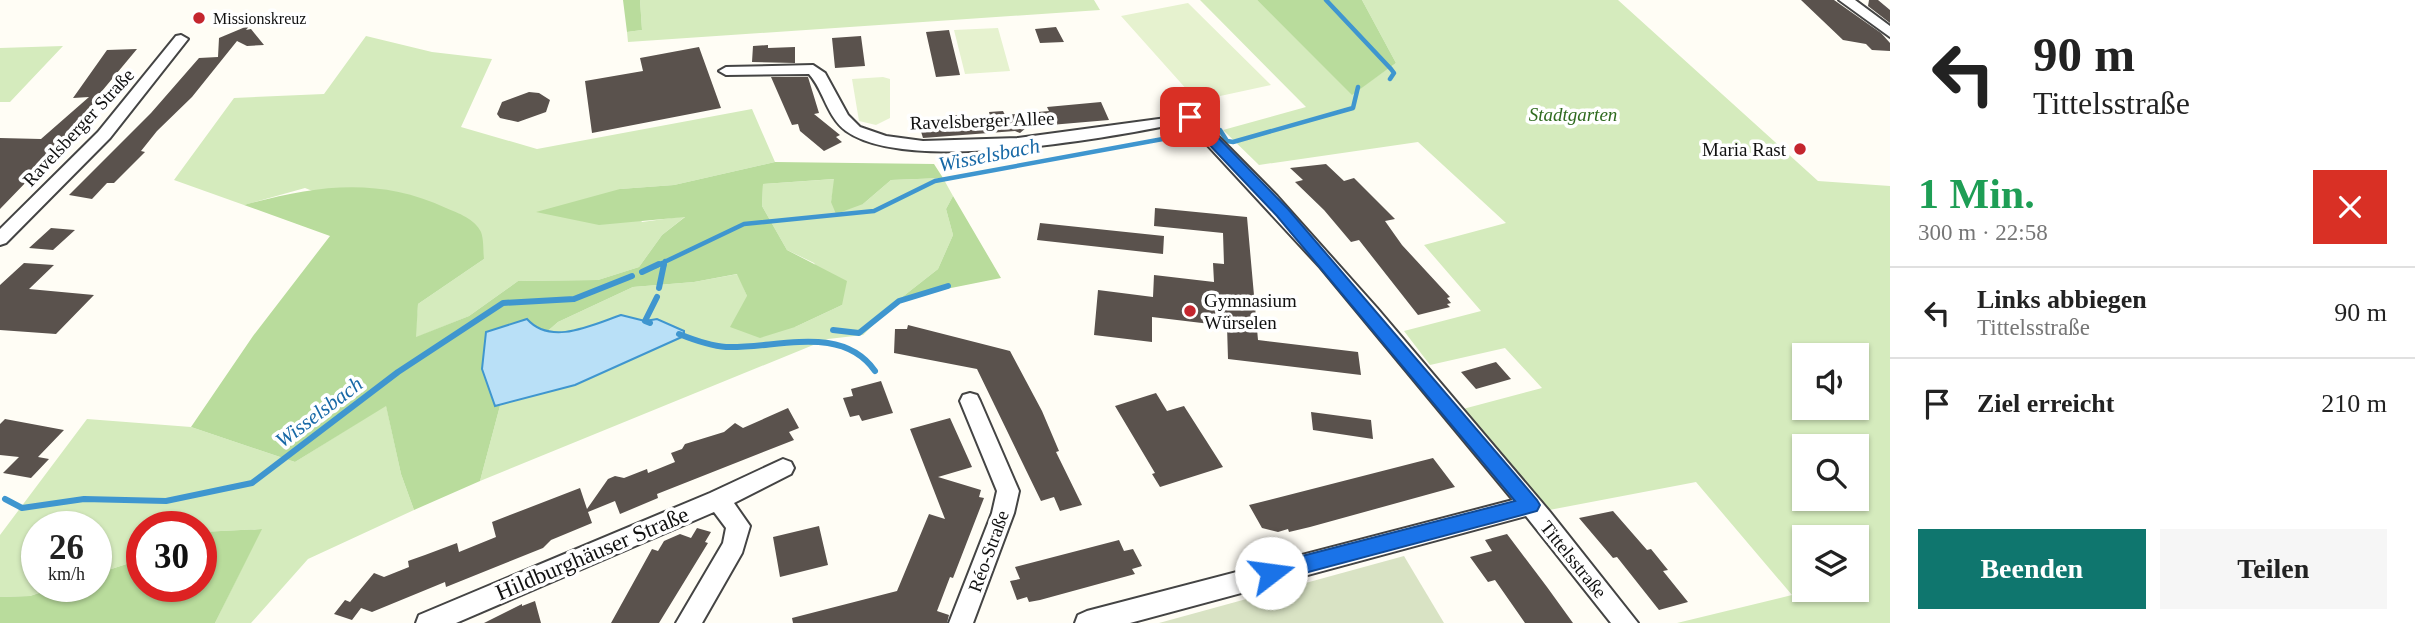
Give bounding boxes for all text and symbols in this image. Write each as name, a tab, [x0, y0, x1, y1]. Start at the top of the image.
marker: Missionskreuz	[191, 10, 207, 26]
place label: Missionskreuz	[213, 10, 306, 27]
text: 90 m	[2033, 27, 2135, 82]
icon: left	[1918, 28, 2009, 119]
street label: Ravelsberger Straße	[18, 64, 138, 191]
text: Tittelsstraße	[2033, 85, 2190, 121]
pin	[1160, 87, 1220, 147]
icon: arrive	[1171, 98, 1209, 136]
park label: Stadtgarten	[1529, 104, 1617, 125]
street label: Ravelsberger Allee	[909, 107, 1055, 134]
water label: Wisselsbach	[936, 133, 1042, 177]
place label: Maria Rast	[1702, 139, 1787, 160]
marker: Maria Rast	[1792, 141, 1808, 157]
button: close	[2313, 170, 2387, 244]
text: 1 Min.	[1918, 171, 2035, 217]
text: 300 m · 22:58	[1918, 220, 2048, 245]
text: Links abbiegen	[1977, 285, 2147, 314]
place label: Gymnasium Würselen	[1204, 290, 1297, 333]
icon: left	[1918, 294, 1956, 332]
text: 90 m	[2334, 298, 2387, 327]
marker: Gymnasium Würselen	[1182, 303, 1198, 319]
text: Tittelsstraße	[1977, 315, 2090, 340]
map controls	[1792, 343, 1869, 602]
button: sound	[1792, 343, 1869, 420]
water label: Wisselsbach	[271, 372, 367, 452]
icon: arrive	[1918, 385, 1956, 423]
text: Ziel erreicht	[1977, 389, 2114, 418]
text: 210 m	[2321, 389, 2387, 418]
button: search	[1792, 434, 1869, 511]
street label: Hildburghäuser Straße	[492, 501, 692, 605]
street label: Réo-Straße	[964, 507, 1013, 595]
speed limit sign: 30	[126, 511, 217, 602]
street label: Tittelsstraße	[1536, 516, 1611, 602]
button: layers	[1792, 525, 1869, 602]
text: 26	[49, 528, 84, 567]
button: Beenden	[1918, 529, 2146, 609]
button: Teilen	[2160, 529, 2387, 609]
position arrow	[1234, 536, 1308, 610]
text: km/h	[48, 564, 85, 584]

